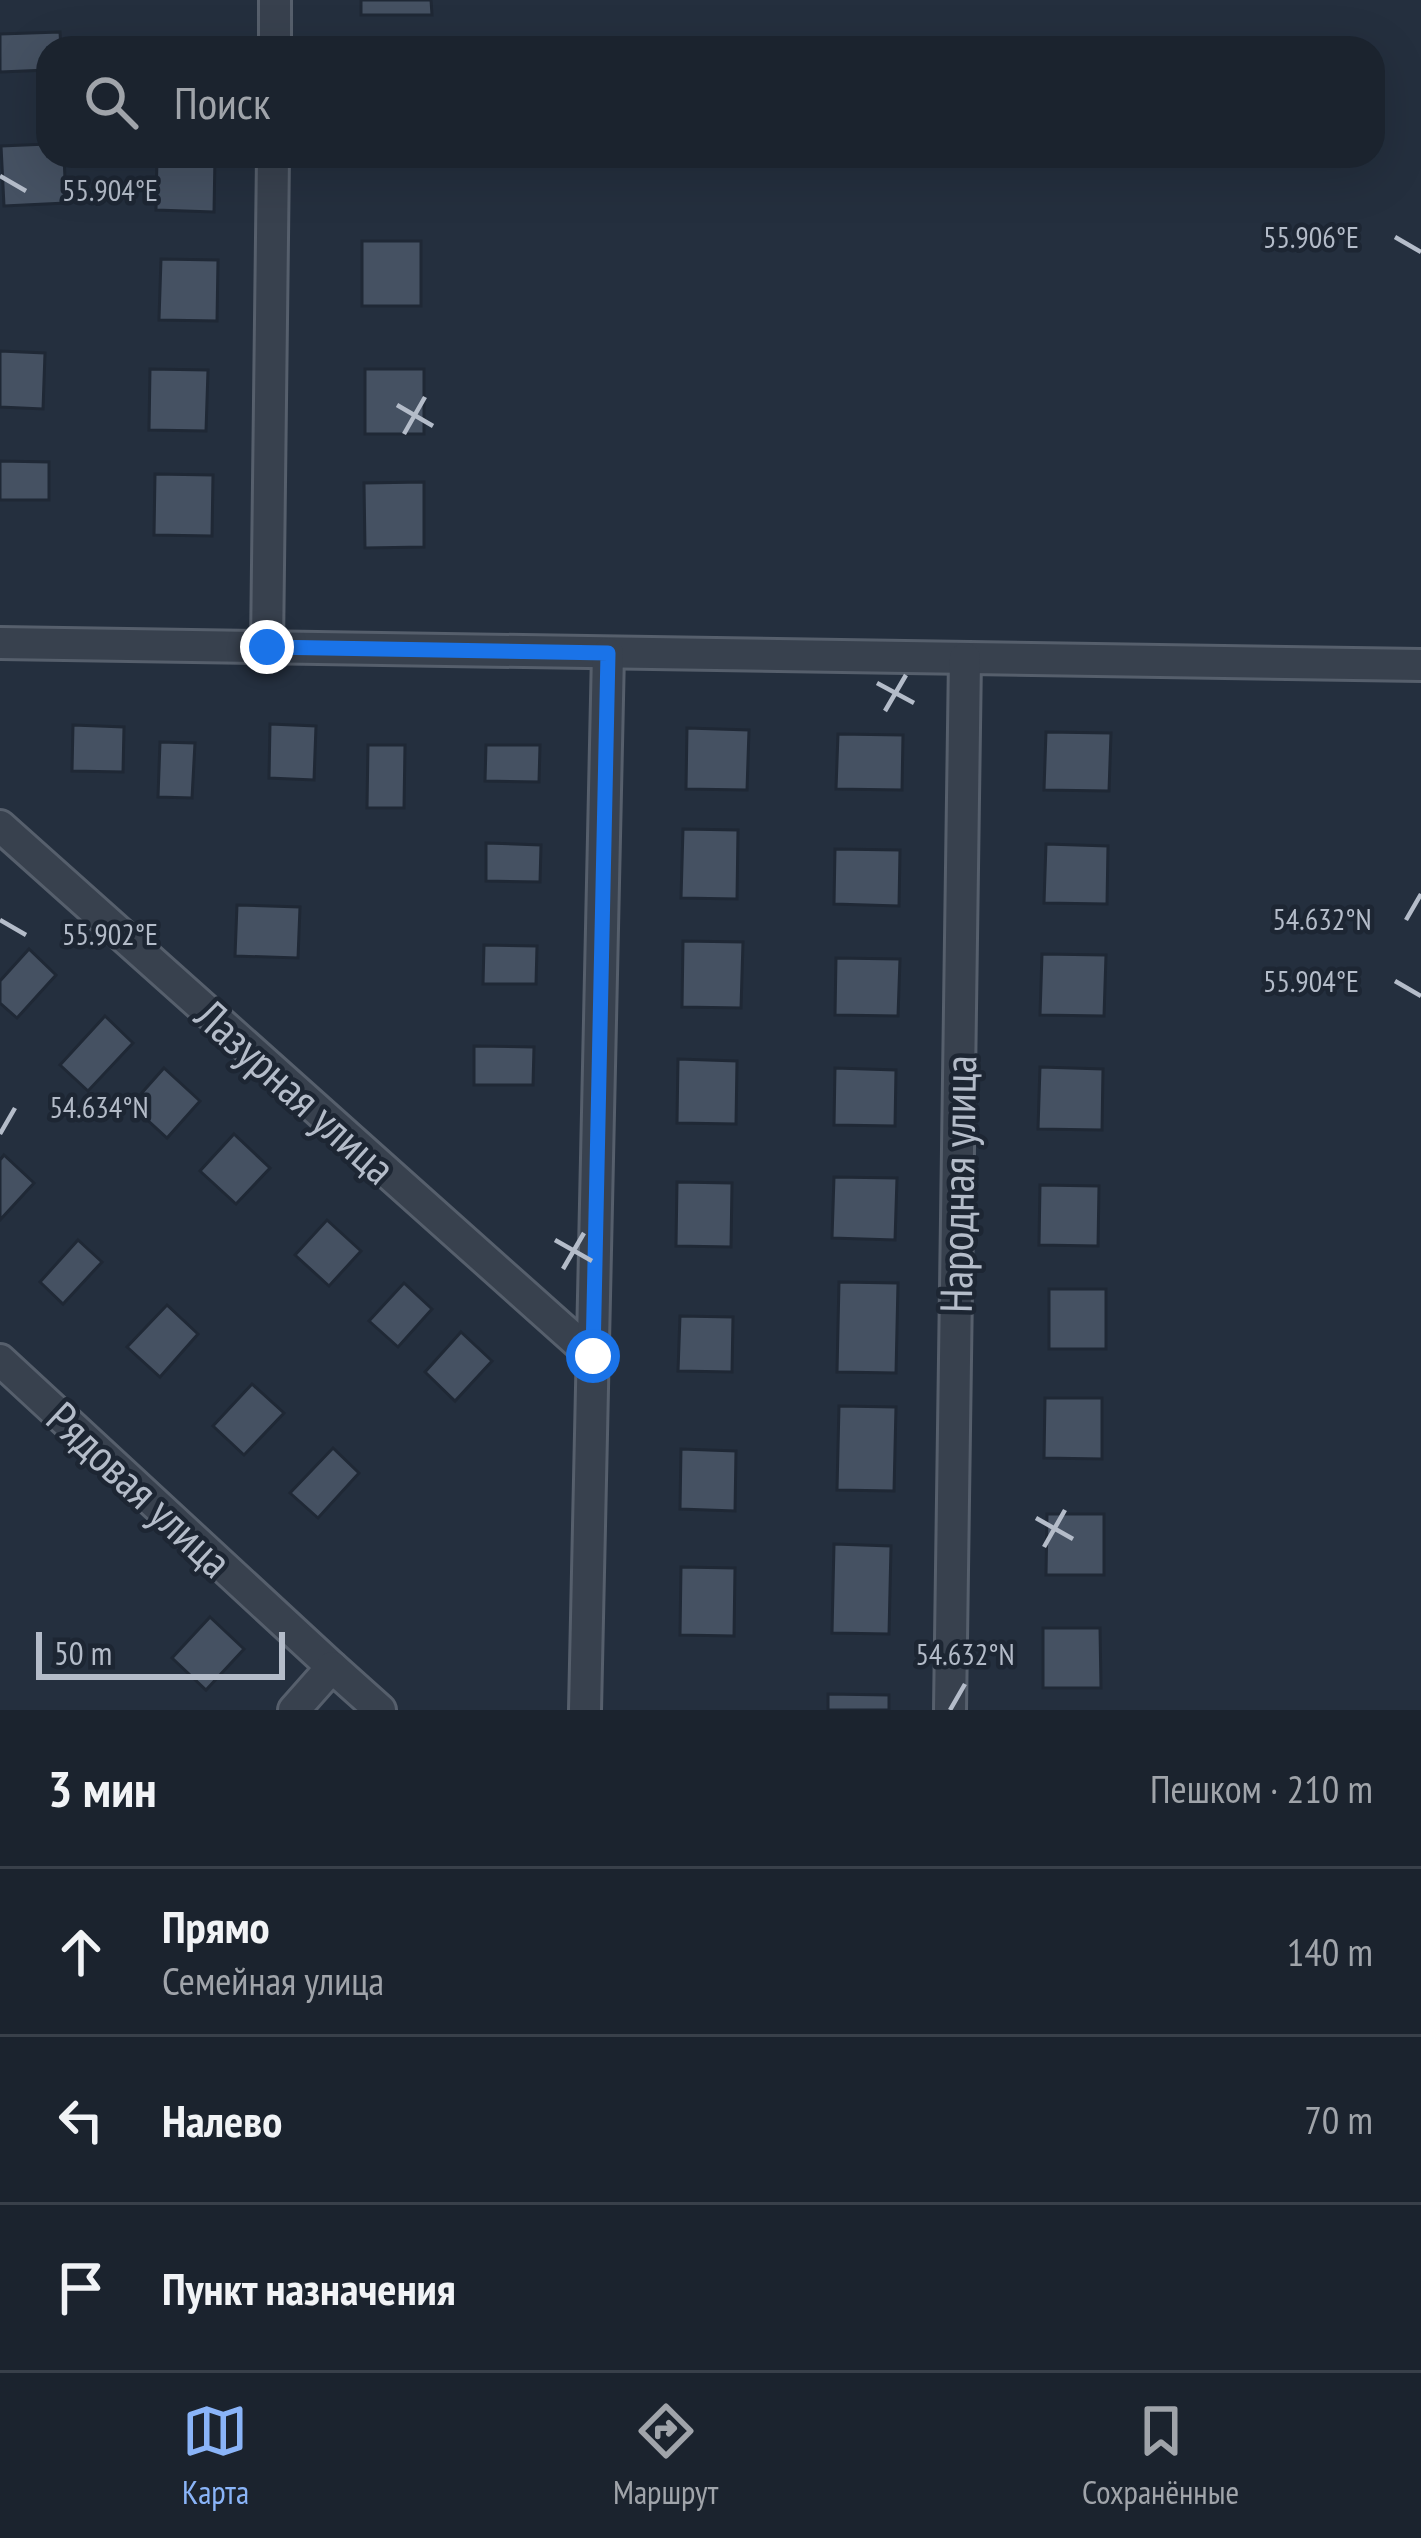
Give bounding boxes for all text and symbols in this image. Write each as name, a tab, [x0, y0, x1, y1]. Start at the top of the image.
search box	[36, 36, 1385, 168]
icon: search	[78, 69, 144, 135]
text: Поиск	[174, 73, 270, 131]
text: 55.904°E	[62, 170, 158, 209]
text: 55.906°E	[1263, 217, 1359, 256]
route end	[240, 620, 294, 674]
text: 54.632°N	[1272, 899, 1372, 938]
text: 55.902°E	[62, 914, 158, 953]
text: 55.904°E	[1263, 961, 1359, 1000]
street label: Лазурная улица	[183, 985, 408, 1196]
street label: Народная улица	[926, 1055, 988, 1313]
text: 54.634°N	[49, 1087, 149, 1126]
route start	[566, 1329, 620, 1383]
street label: Рядовая улица	[35, 1389, 245, 1589]
scale bar	[36, 1626, 285, 1679]
text: 50 m	[54, 1631, 112, 1674]
text: 54.632°N	[915, 1634, 1015, 1673]
text: 3 мин	[48, 1755, 157, 1821]
text: Пешком · 210 m	[1150, 1763, 1373, 1814]
text: Прямо	[162, 1897, 270, 1955]
icon: ahead	[48, 1919, 114, 1985]
text: 140 m	[1287, 1926, 1373, 1977]
text: Семейная улица	[162, 1955, 384, 2006]
icon: left	[48, 2087, 114, 2153]
text: Налево	[162, 2091, 282, 2149]
text: 70 m	[1304, 2094, 1373, 2145]
icon: arrive	[48, 2255, 114, 2321]
text: Пункт назначения	[162, 2259, 456, 2317]
tab: Карта	[182, 2398, 249, 2513]
tab: Маршрут	[613, 2398, 718, 2513]
tab: Сохранённые	[1082, 2398, 1239, 2513]

